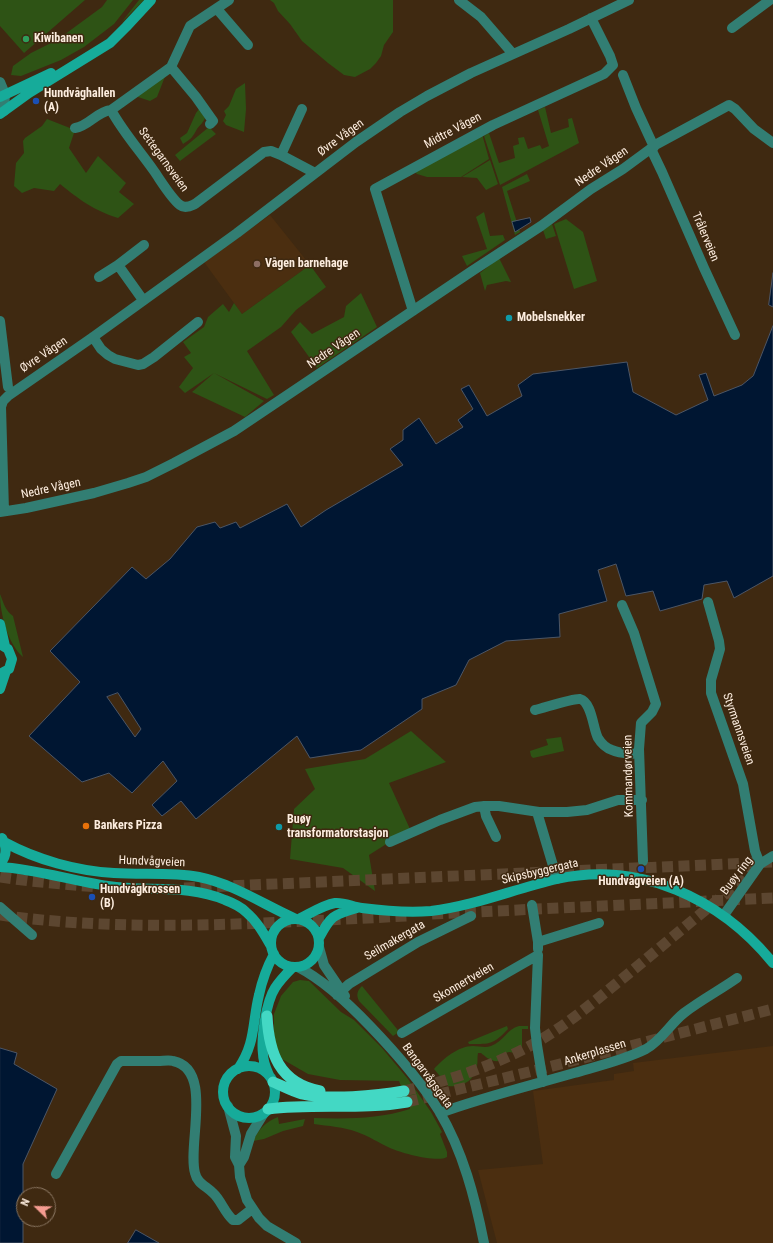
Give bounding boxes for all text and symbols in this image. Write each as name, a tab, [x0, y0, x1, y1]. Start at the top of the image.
place label: Kiwibanen	[34, 32, 83, 46]
marker: Kiwibanen	[21, 34, 31, 44]
place label: Hundvåghallen (A)	[44, 87, 115, 115]
marker: Hundvåghallen (A)	[31, 96, 41, 106]
street label: Midtre Vågen	[422, 110, 484, 152]
street label: Øvre Vågen	[315, 116, 367, 160]
street label: Settegarnsveien	[135, 125, 191, 195]
street label: Nedre Vågen	[573, 144, 631, 190]
street label: Trålerveien	[688, 210, 722, 264]
place label: Vågen barnehage	[265, 257, 348, 271]
marker: Vågen barnehage	[252, 259, 262, 269]
place label: Mobelsnekker	[517, 311, 585, 325]
marker: Mobelsnekker	[504, 313, 514, 323]
street label: Nedre Vågen	[305, 326, 363, 372]
street label: Øvre Vågen	[18, 334, 70, 376]
street label: Nedre Vågen	[20, 476, 82, 502]
street label: Styrmannsveien	[719, 691, 757, 767]
street label: Kommandørveien	[621, 735, 637, 817]
place label: Buøy transformatorstasjon	[287, 813, 388, 841]
place label: Bankers Pizza	[94, 819, 162, 833]
marker: Bankers Pizza	[81, 821, 91, 831]
marker: Buøy transformatorstasjon	[274, 822, 284, 832]
street label: Hundvågveien	[118, 854, 186, 870]
street label: Buøy ring	[718, 854, 756, 898]
street label: Skipsbyggergata	[500, 856, 580, 888]
marker: Hundvågveien (A)	[636, 864, 646, 874]
place label: Hundvågveien (A)	[598, 875, 684, 889]
place label: Hundvågkrossen (B)	[100, 883, 180, 911]
marker: Hundvågkrossen (B)	[87, 892, 97, 902]
street label: Seilmakergata	[362, 918, 428, 964]
street label: Skonnertveien	[431, 960, 497, 1006]
street label: Ankerplassen	[562, 1037, 628, 1069]
street label: Bangarvågsgata	[399, 1041, 455, 1111]
north arrow	[16, 1187, 56, 1227]
text: N	[18, 1197, 33, 1208]

